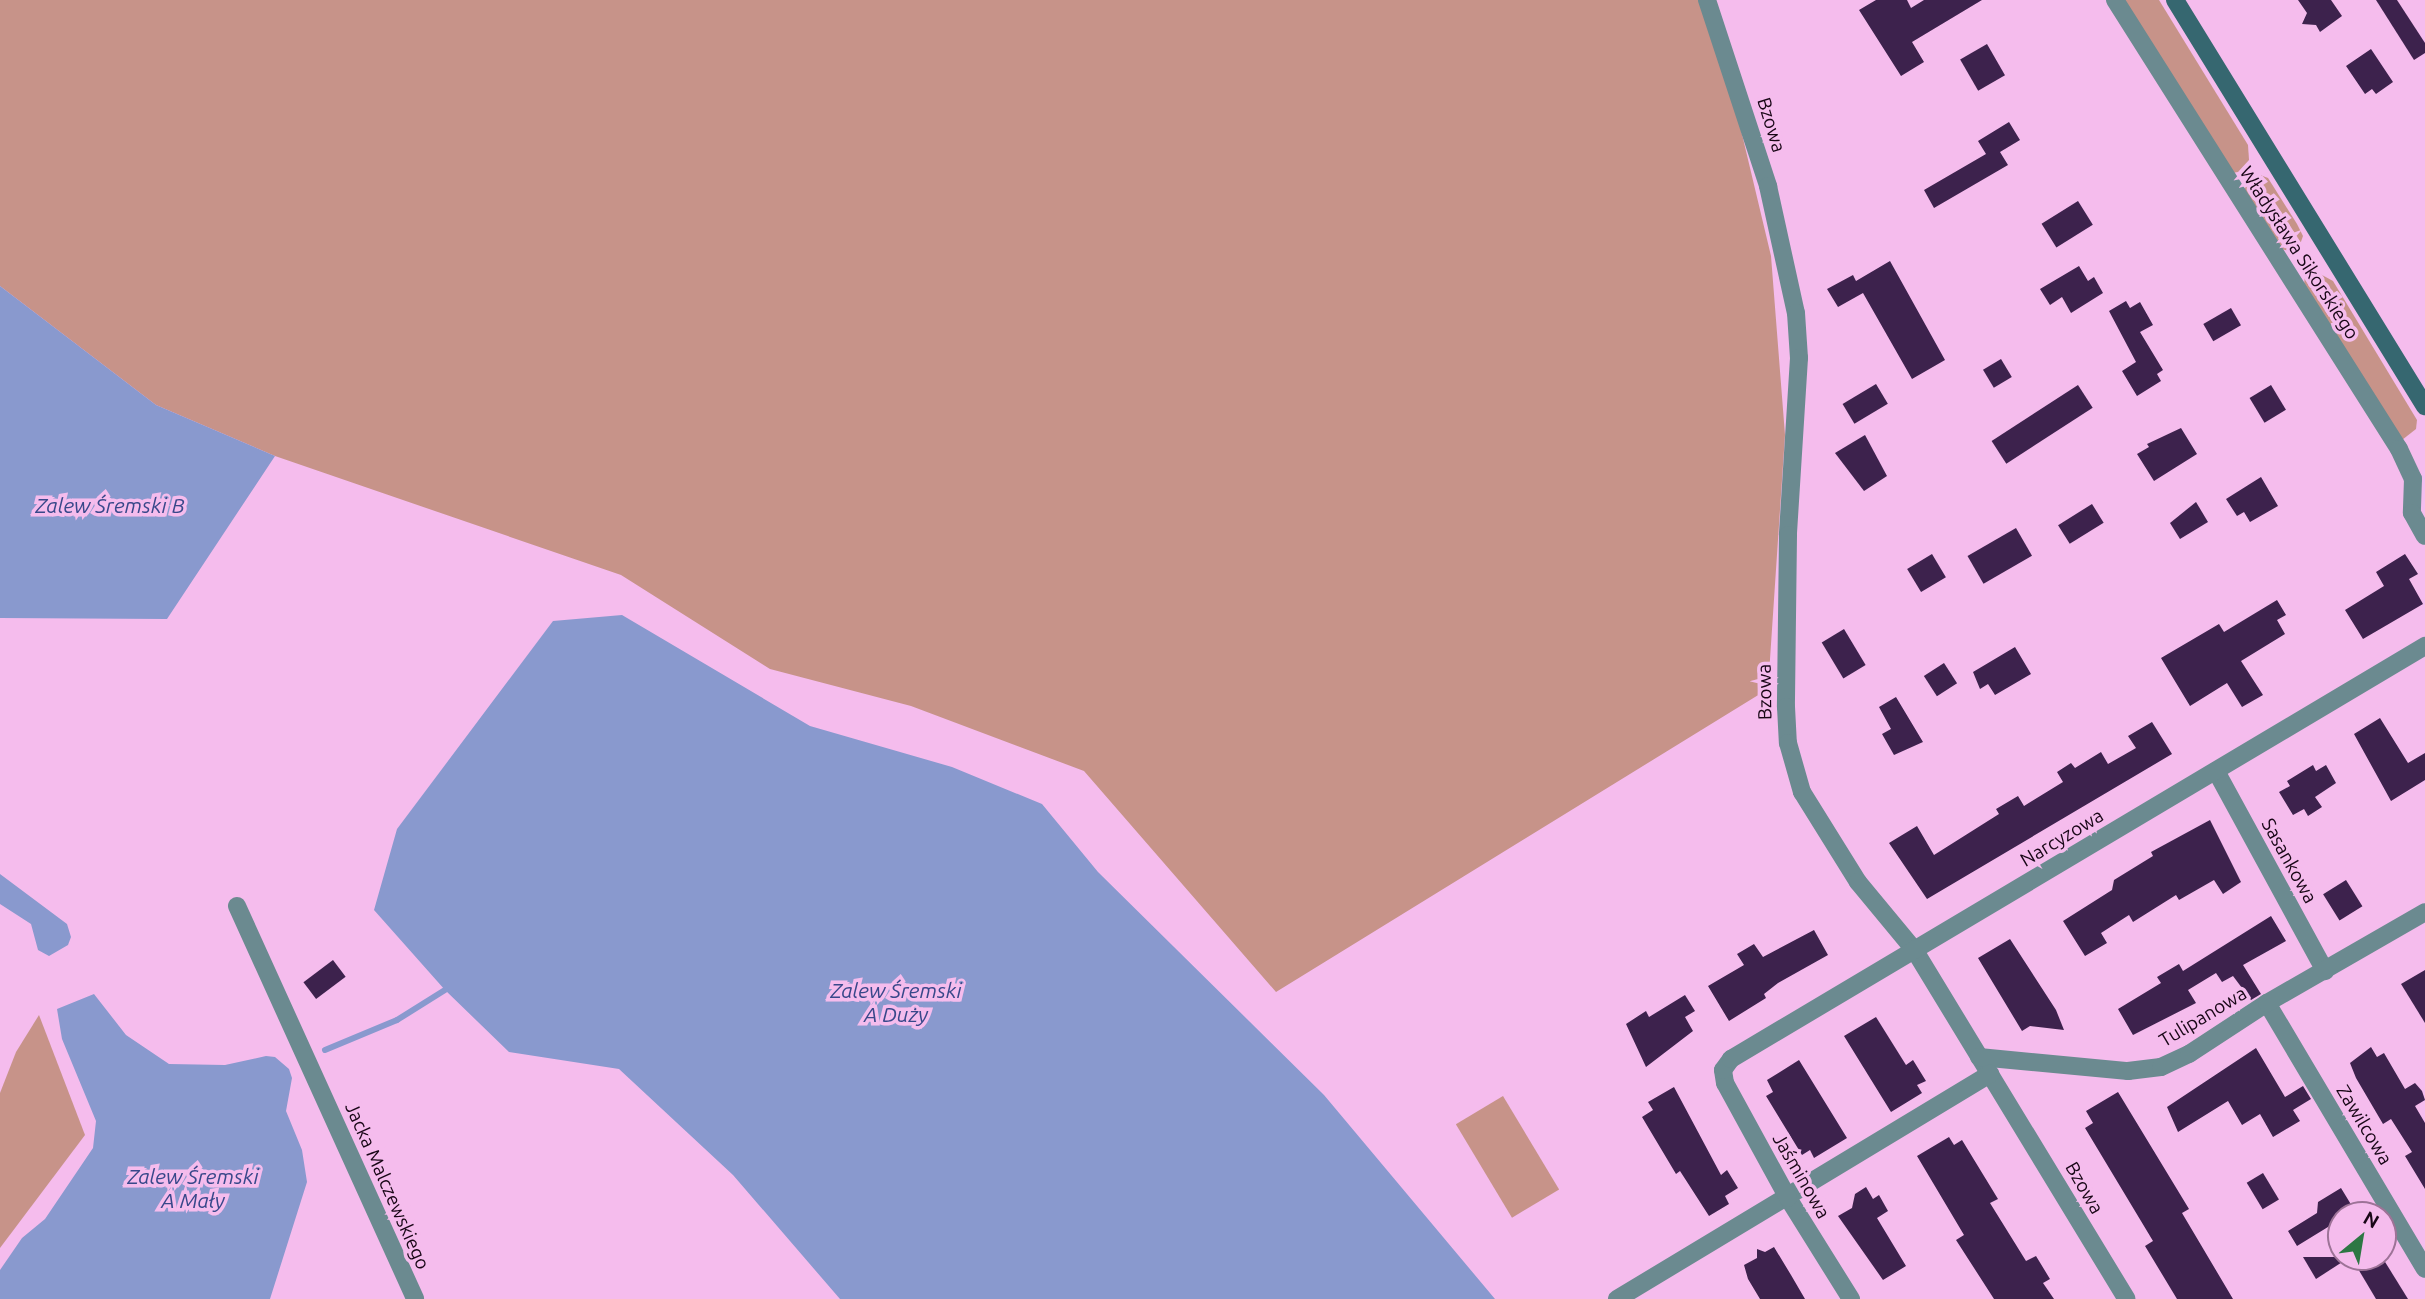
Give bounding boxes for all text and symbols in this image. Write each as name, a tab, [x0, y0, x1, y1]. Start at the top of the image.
street label: Bzowa	[1752, 95, 1790, 155]
street label: Władysława Sikorskiego	[2235, 162, 2363, 344]
water label: Zalew Śremski B	[35, 492, 185, 518]
street label: Bzowa	[1753, 664, 1777, 720]
street label: Narcyzowa	[2016, 804, 2108, 872]
street label: Sasankowa	[2256, 815, 2322, 907]
water label: Zalew Śremski A Duży	[830, 977, 962, 1027]
street label: Tulipanowa	[2155, 982, 2251, 1052]
street label: Zawilcowa	[2331, 1081, 2397, 1169]
street label: Jacka Malczewskiego	[340, 1099, 434, 1273]
street label: Jaśminowa	[1767, 1129, 1835, 1223]
street label: Bzowa	[2060, 1158, 2108, 1218]
water label: Zalew Śremski A Mały	[127, 1163, 259, 1213]
north arrow	[2327, 1201, 2397, 1271]
text: N	[2360, 1206, 2383, 1233]

